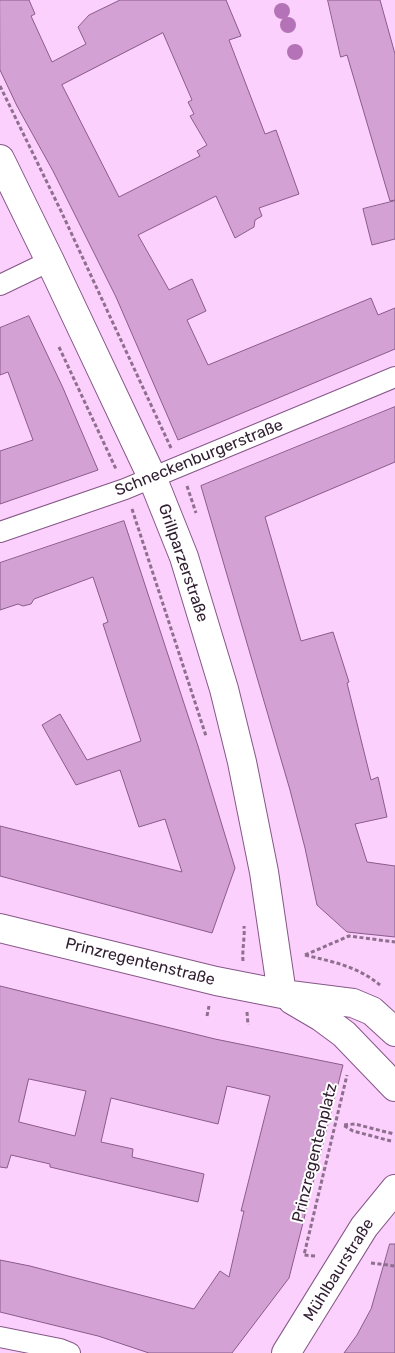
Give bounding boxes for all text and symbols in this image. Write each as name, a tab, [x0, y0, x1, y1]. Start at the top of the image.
street label: Schneckenburgerstraße	[112, 415, 286, 501]
street label: Grillparzerstraße	[154, 501, 212, 625]
street label: Prinzregentenstraße	[63, 934, 217, 990]
street label: Prinzregentenplatz	[288, 1082, 342, 1224]
street label: Mühlbaurstraße	[300, 1215, 378, 1325]

